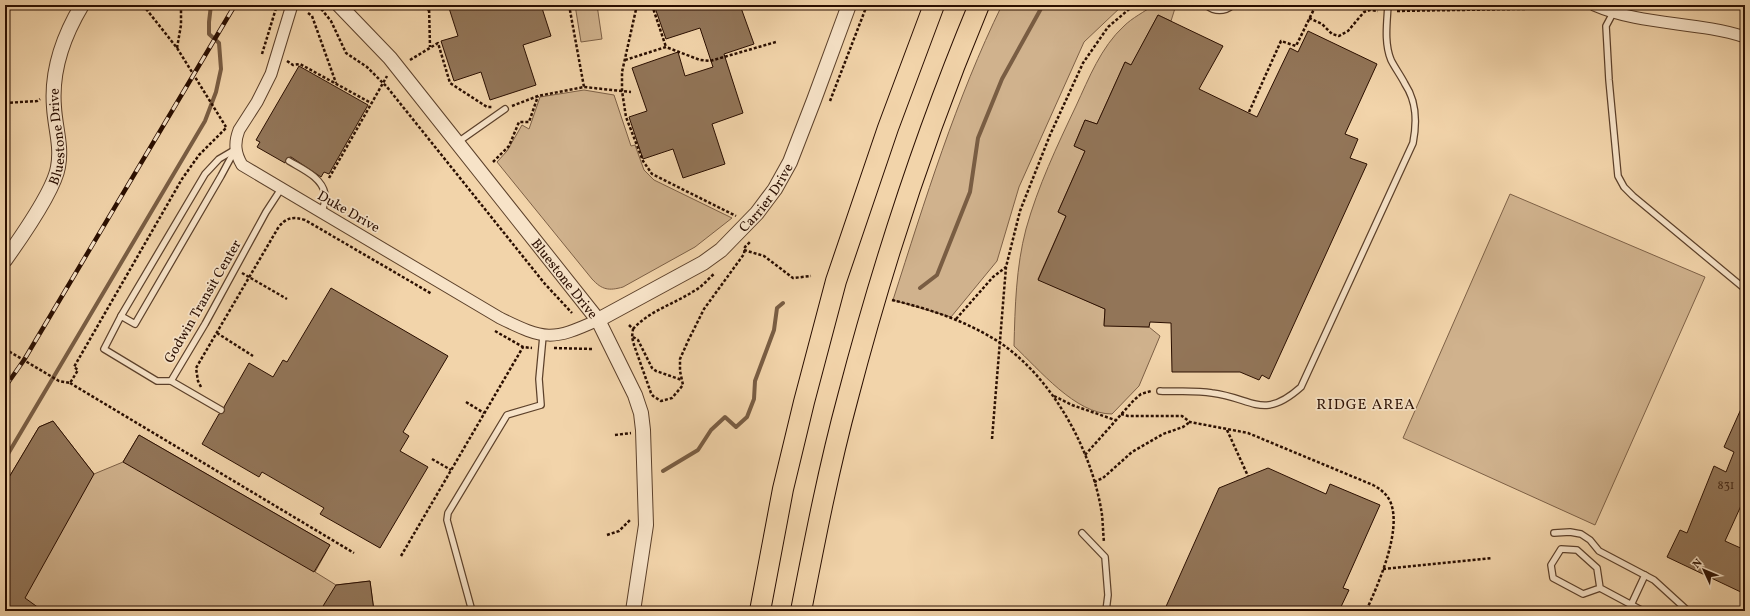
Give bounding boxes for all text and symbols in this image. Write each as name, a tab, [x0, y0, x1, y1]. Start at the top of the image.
street label: Bluestone Drive	[45, 87, 70, 188]
street label: Carrier Drive	[735, 160, 799, 237]
street label: Duke Drive	[314, 187, 383, 238]
street label: Bluestone Drive	[526, 235, 602, 324]
street label: Godwin Transit Center	[160, 236, 246, 367]
district label: RIDGE AREA	[1316, 395, 1416, 416]
house number: 831	[1718, 478, 1734, 494]
north arrow	[1684, 550, 1724, 590]
text: N	[1690, 556, 1706, 572]

